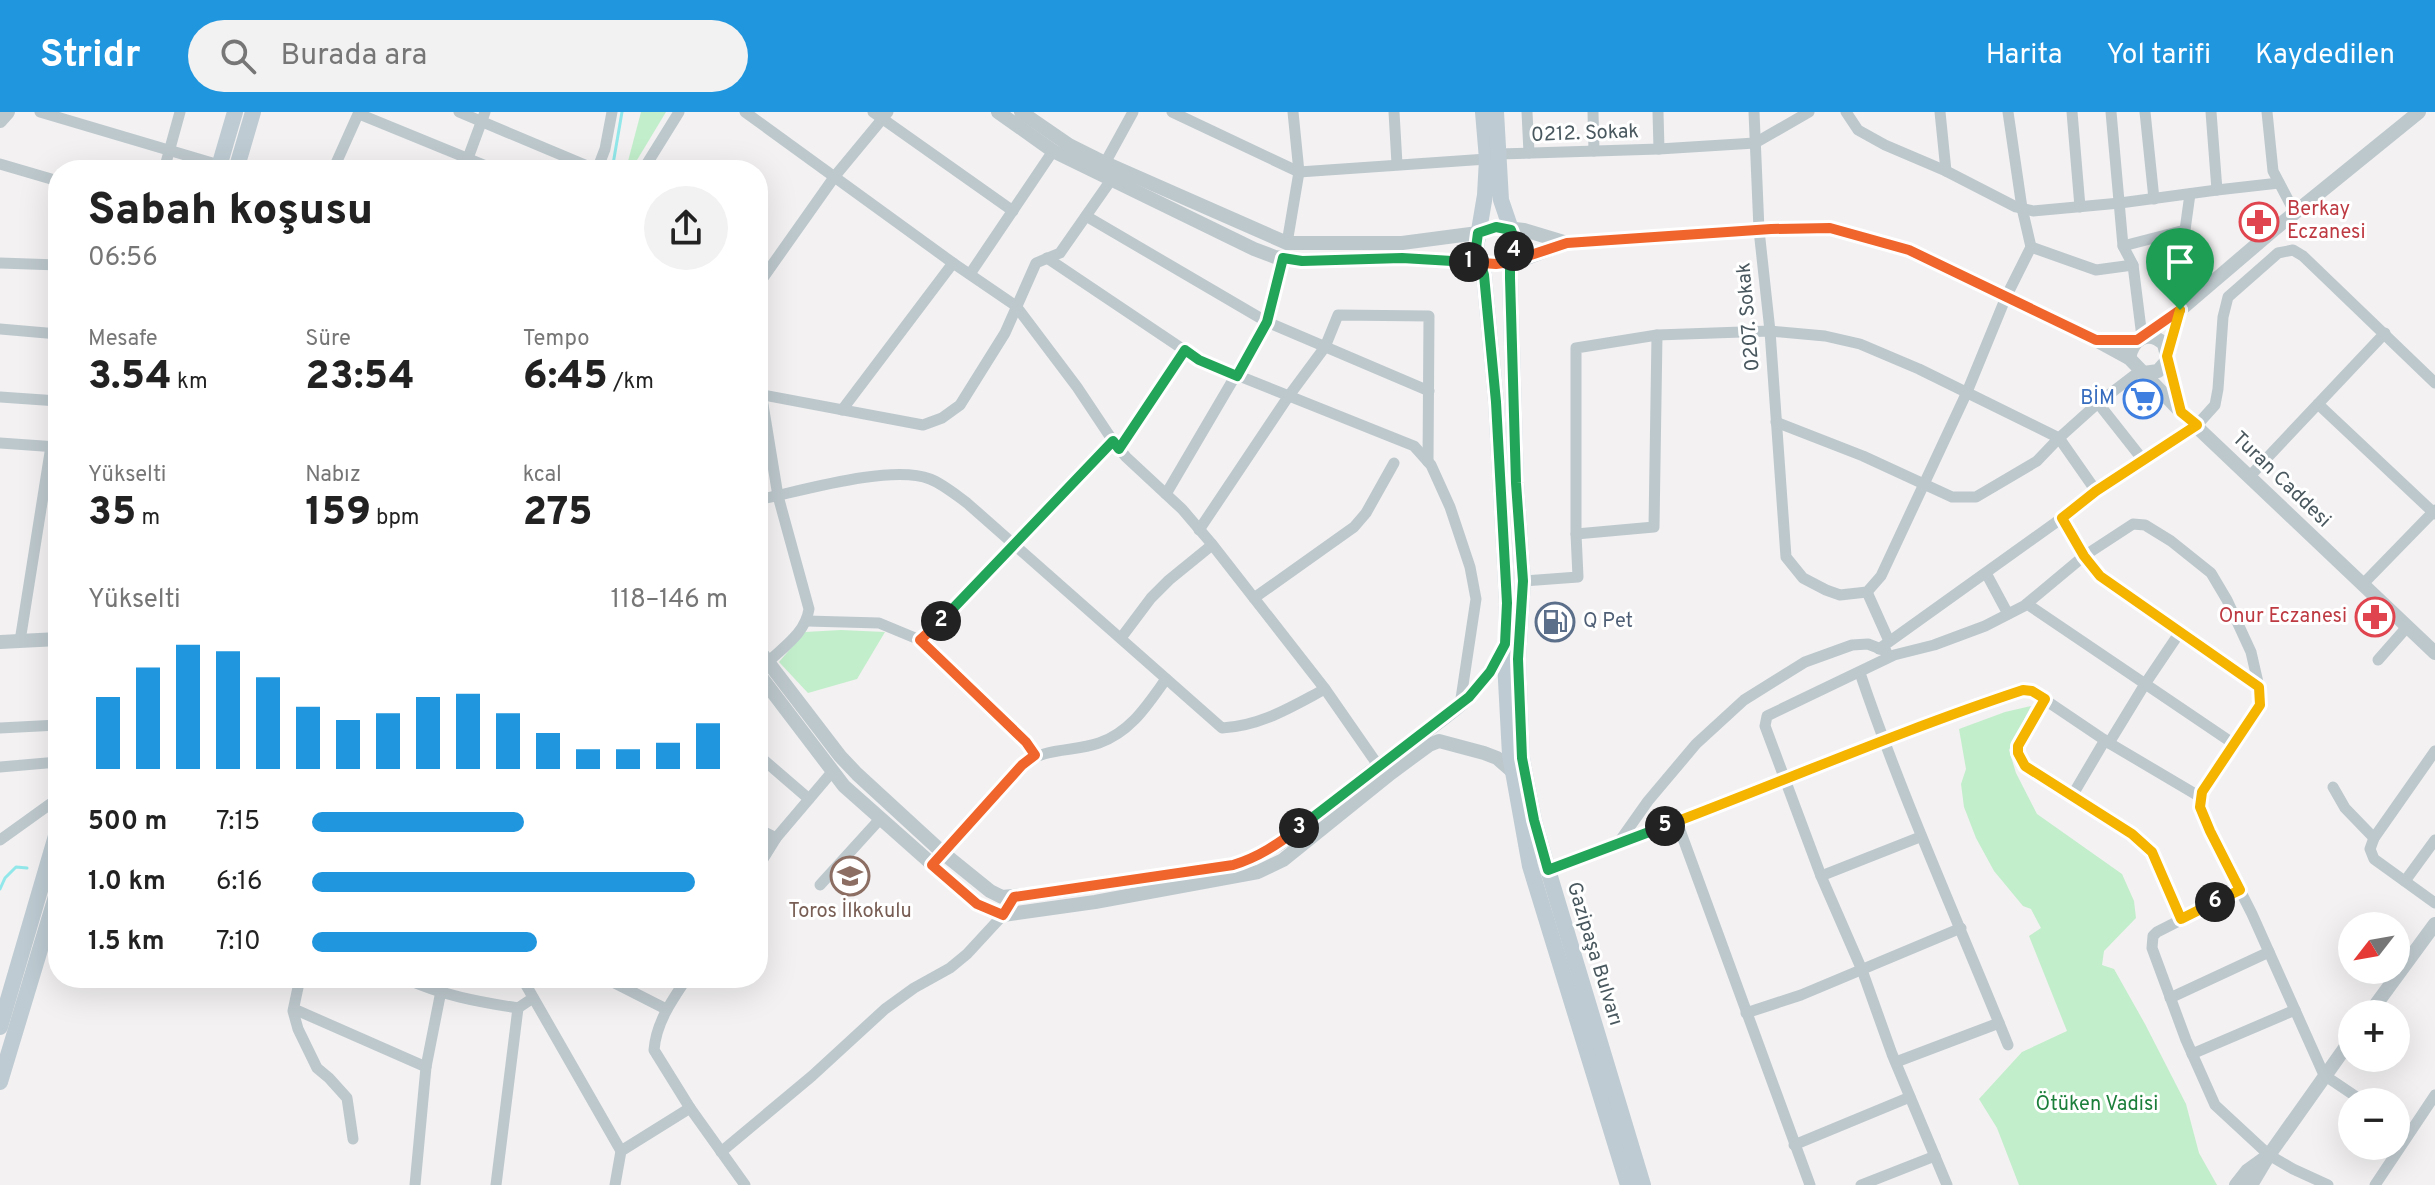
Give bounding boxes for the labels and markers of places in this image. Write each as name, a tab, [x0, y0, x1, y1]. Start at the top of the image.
place label: Berkay Eczanesi	[2287, 197, 2366, 246]
pharmacy icon: Berkay Eczanesi	[2238, 201, 2280, 243]
pin	[2146, 228, 2214, 310]
pin: 4	[1494, 231, 1534, 271]
pin: 1	[1449, 242, 1489, 282]
supermarket icon: BİM	[2122, 378, 2164, 420]
place label: BİM	[2080, 385, 2115, 412]
pharmacy icon: Onur Eczanesi	[2354, 596, 2396, 638]
pin: 2	[921, 601, 961, 641]
fuel station icon: Q Pet	[1534, 601, 1576, 643]
place label: Onur Eczanesi	[2219, 604, 2347, 630]
place label: Q Pet	[1583, 609, 1633, 635]
pin: 5	[1645, 806, 1685, 846]
pin: 3	[1279, 808, 1319, 848]
school or university icon: Toros İlkokulu	[829, 855, 871, 897]
pin: 6	[2195, 882, 2235, 922]
place label: Toros İlkokulu	[788, 898, 912, 925]

